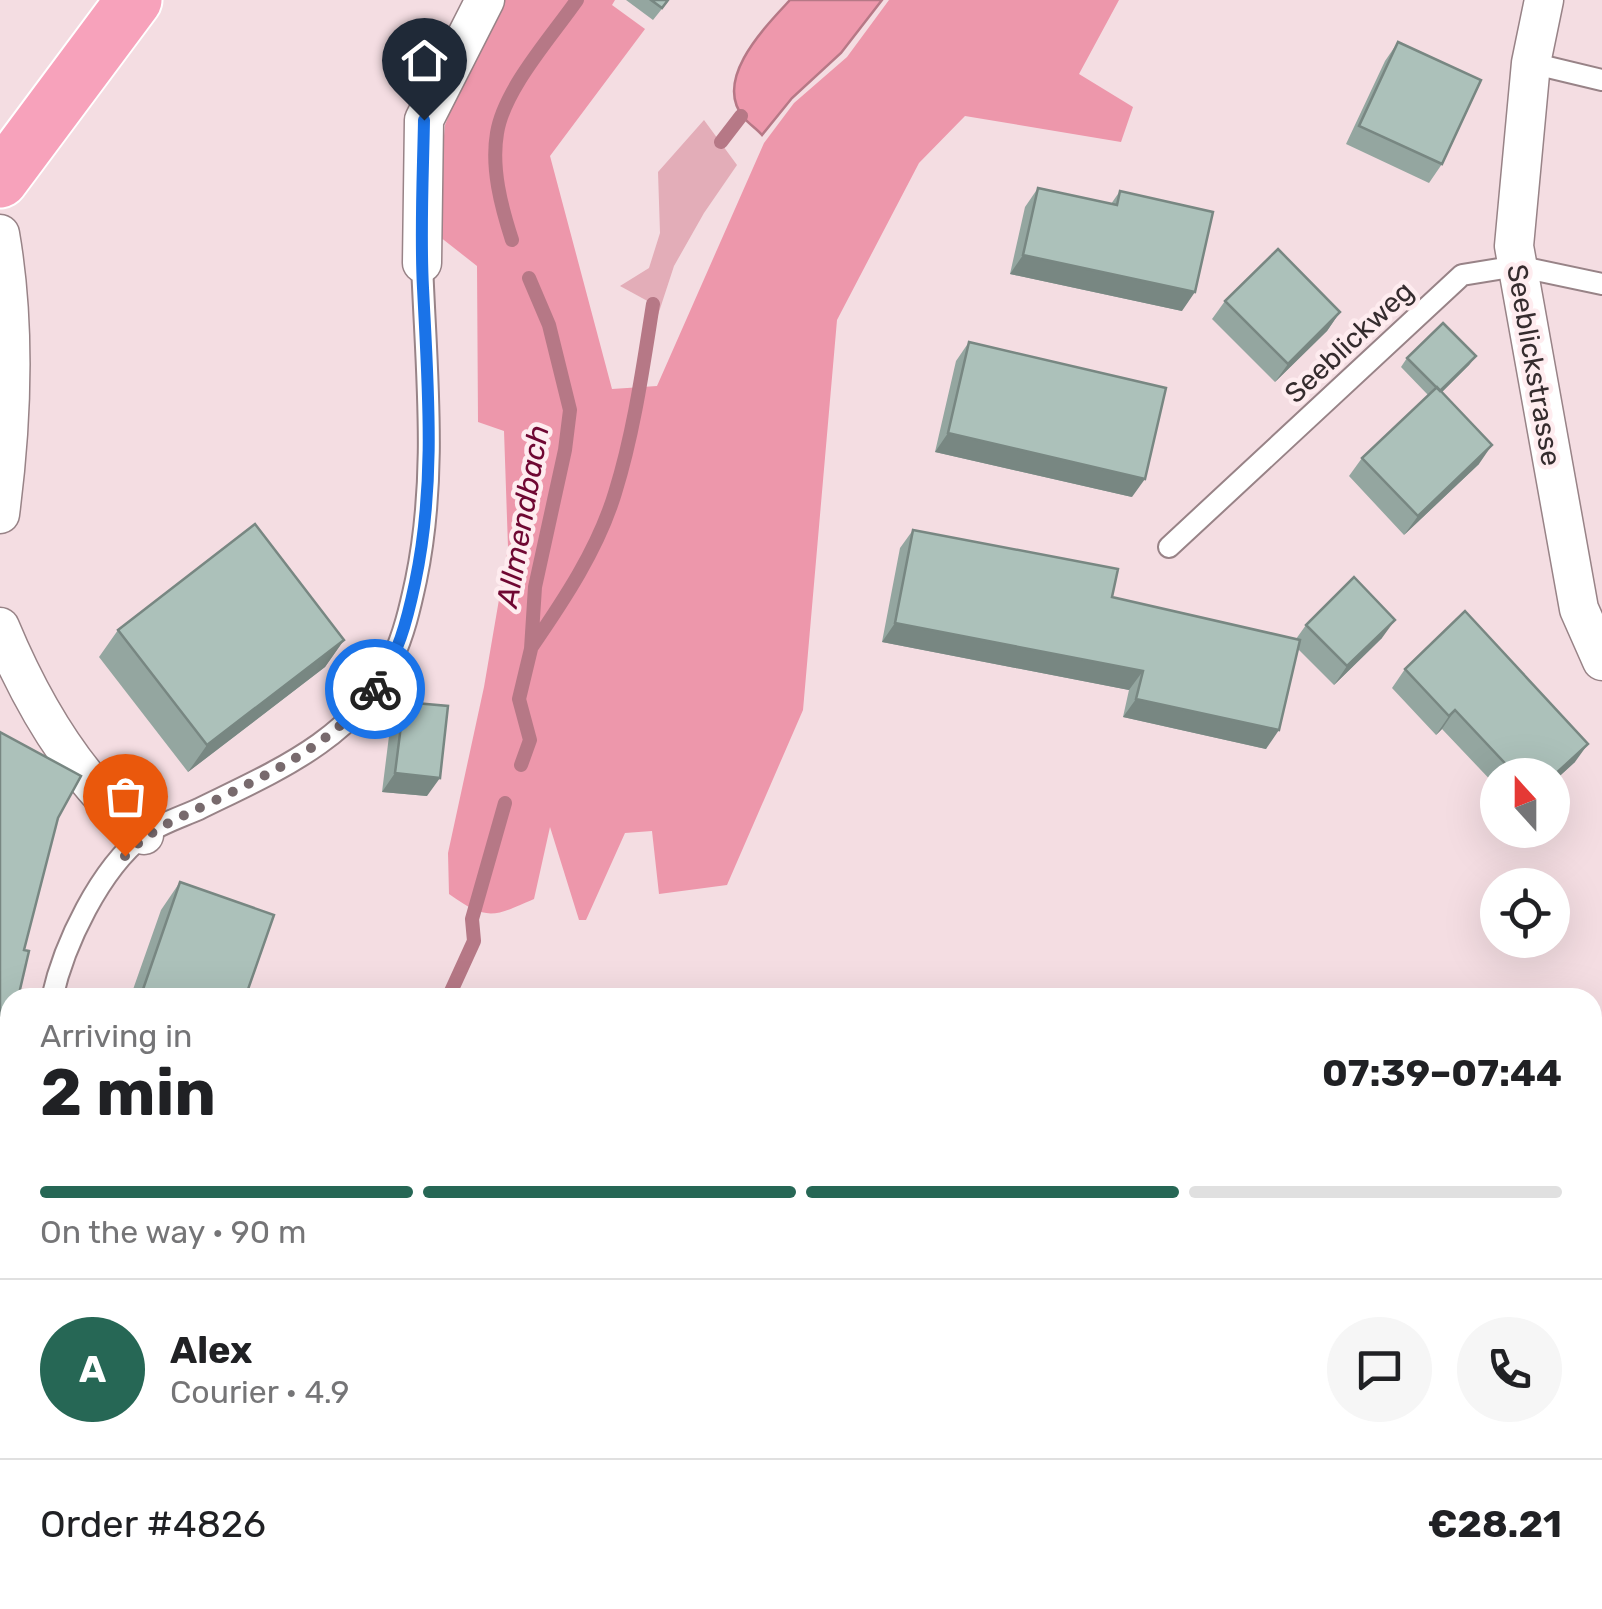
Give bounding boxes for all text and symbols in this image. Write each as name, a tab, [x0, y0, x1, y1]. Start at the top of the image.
pin	[382, 18, 467, 121]
icon: home	[397, 33, 452, 88]
street label: Seeblickstrasse	[1500, 262, 1568, 468]
street label: Seeblickweg	[1278, 274, 1420, 410]
water label: Allmendbach	[489, 422, 557, 612]
courier	[325, 639, 425, 739]
icon: bike	[348, 662, 403, 717]
pin	[83, 754, 168, 857]
north arrow	[1480, 758, 1570, 848]
map controls	[1480, 758, 1570, 958]
icon: bag	[98, 769, 153, 824]
button: locate	[1480, 868, 1570, 958]
text: Arriving in	[40, 1017, 192, 1055]
text: 07:39–07:44	[1322, 1050, 1562, 1096]
text: 2 min	[40, 1054, 216, 1131]
text: On the way · 90 m	[40, 1213, 306, 1251]
button: chat	[1327, 1317, 1432, 1422]
button: phone	[1457, 1317, 1562, 1422]
text: Alex	[170, 1327, 252, 1373]
text: A	[79, 1346, 106, 1392]
text: Courier · 4.9	[170, 1373, 349, 1411]
text: Order #4826	[40, 1501, 266, 1547]
text: €28.21	[1428, 1501, 1562, 1547]

